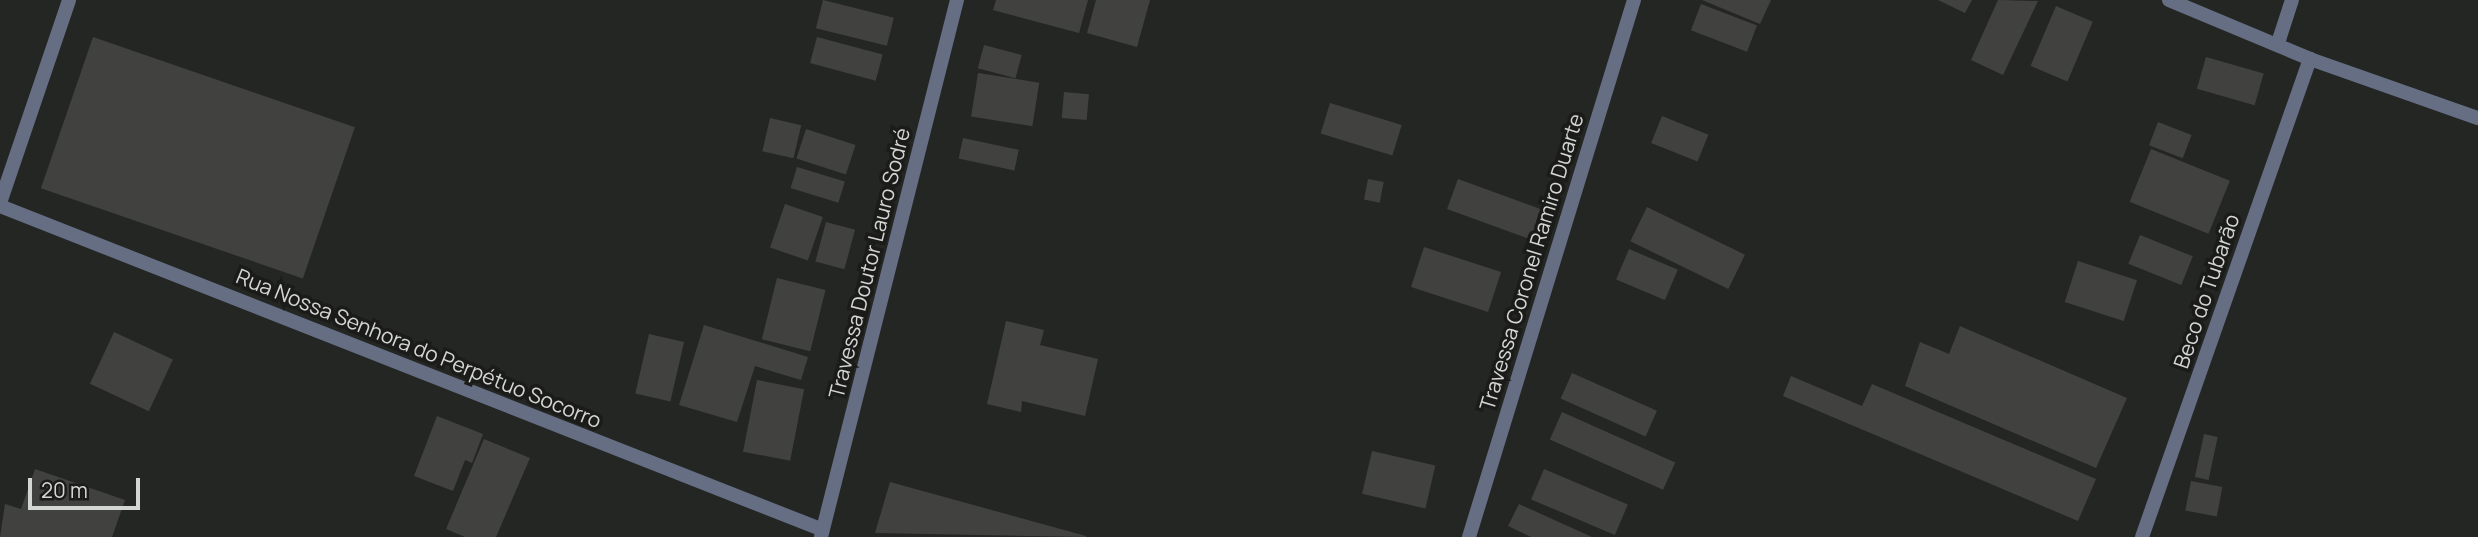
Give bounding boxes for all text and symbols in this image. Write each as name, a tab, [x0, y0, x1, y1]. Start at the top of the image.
street label: Travessa Coronel Ramiro Duarte	[1474, 111, 1588, 413]
street label: Travessa Doutor Lauro Sodré	[823, 125, 915, 401]
street label: Beco do Tubarão	[2168, 211, 2244, 371]
street label: Rua Nossa Senhora do Perpétuo Socorro	[233, 263, 605, 433]
scale bar	[32, 463, 144, 507]
text: 20 m	[41, 476, 88, 504]

